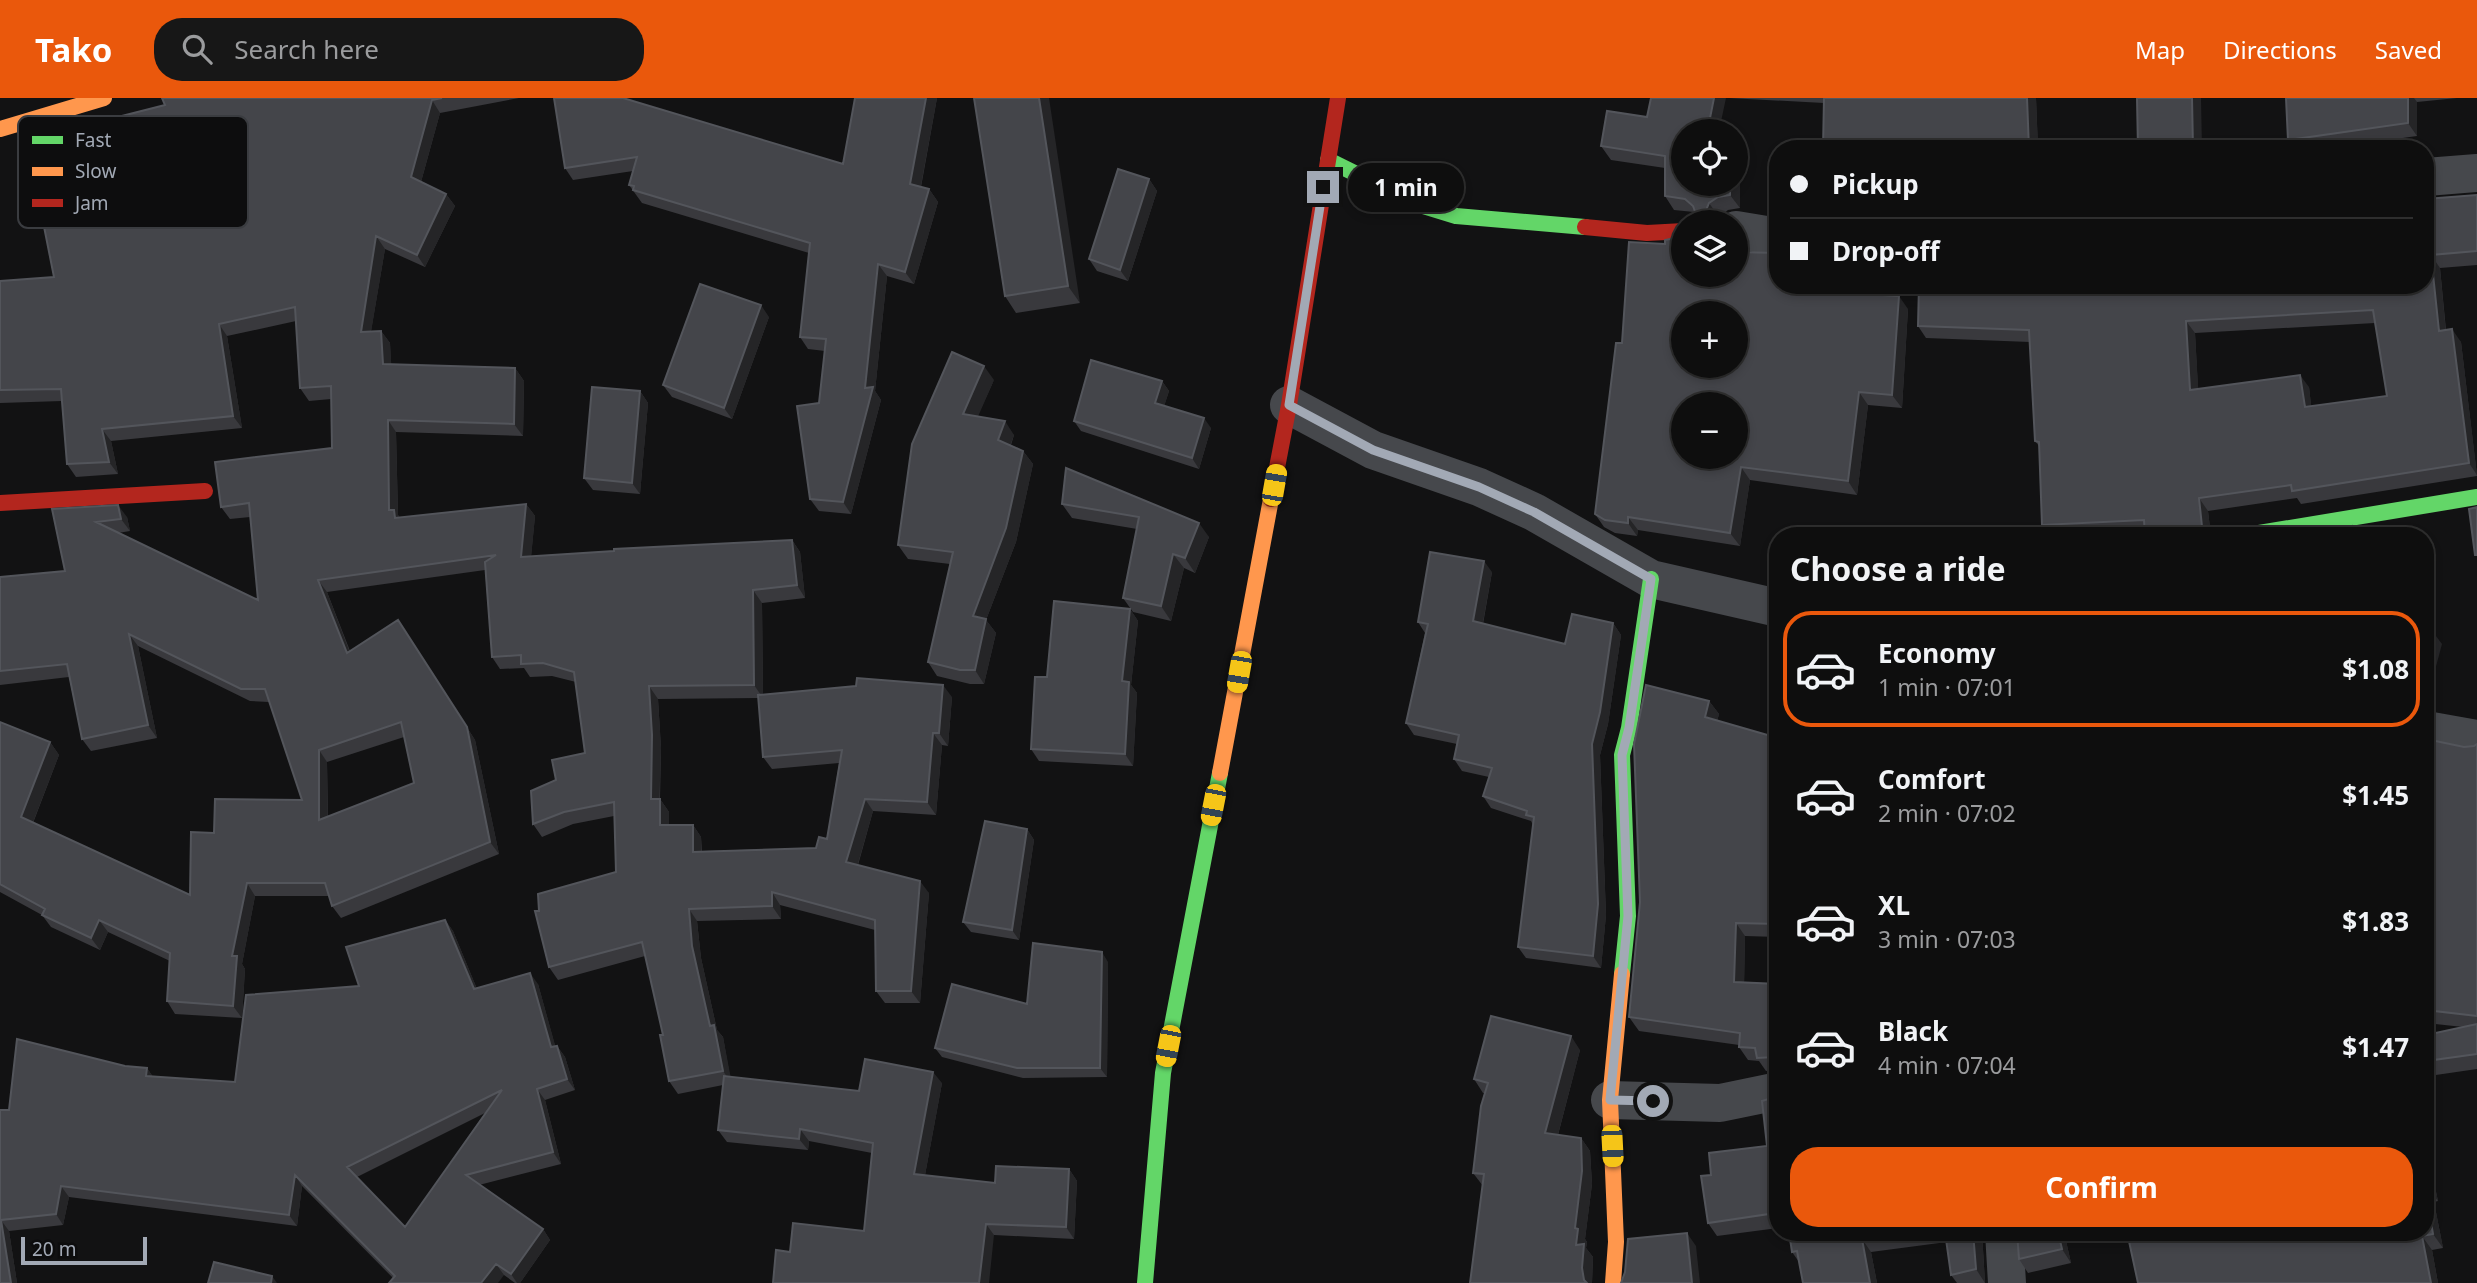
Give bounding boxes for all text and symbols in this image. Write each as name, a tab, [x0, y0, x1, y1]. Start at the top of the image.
search box	[154, 18, 644, 81]
text: Tako	[35, 27, 112, 72]
icon: search	[178, 30, 216, 68]
text: Search here	[234, 31, 379, 67]
text: Map	[2135, 33, 2185, 66]
text: Directions	[2223, 33, 2337, 66]
text: Saved	[2375, 33, 2442, 66]
legend	[18, 116, 248, 228]
map controls	[1671, 119, 1748, 469]
button: locate	[1671, 119, 1748, 196]
text: Fast	[75, 127, 112, 153]
text: Slow	[75, 158, 116, 184]
callout: 1 min	[1348, 162, 1463, 212]
text: Pickup	[1832, 166, 1919, 202]
route end	[1307, 171, 1339, 203]
text: 1 min	[1374, 171, 1438, 203]
text: Jam	[73, 190, 109, 216]
button: layers	[1671, 210, 1748, 287]
text: Drop-off	[1832, 233, 1939, 269]
button: +	[1671, 301, 1748, 378]
button: −	[1671, 392, 1748, 469]
car	[1261, 462, 1288, 508]
text: Choose a ride	[1790, 547, 2006, 590]
text: Economy	[1878, 635, 1996, 671]
icon: car	[1794, 638, 1857, 701]
car	[1226, 649, 1253, 695]
text: $1.08	[2342, 651, 2409, 687]
text: 1 min · 07:01	[1878, 671, 2016, 703]
text: Comfort	[1878, 761, 1986, 797]
icon: car	[1794, 764, 1857, 827]
text: $1.45	[2342, 777, 2409, 813]
car	[1199, 782, 1228, 828]
text: 2 min · 07:02	[1878, 797, 2016, 829]
text: XL	[1878, 887, 1910, 923]
icon: car	[1794, 890, 1857, 953]
text: $1.83	[2342, 903, 2409, 939]
text: 3 min · 07:03	[1878, 923, 2016, 955]
text: Black	[1878, 1013, 1948, 1049]
icon: car	[1794, 1016, 1857, 1079]
car	[1154, 1023, 1183, 1069]
text: $1.47	[2342, 1029, 2409, 1065]
text: 4 min · 07:04	[1878, 1049, 2016, 1081]
route start	[1637, 1085, 1669, 1117]
car	[1601, 1124, 1624, 1168]
button: Confirm	[1790, 1147, 2413, 1227]
scale bar	[21, 1234, 147, 1266]
text: 20 m	[32, 1236, 76, 1262]

